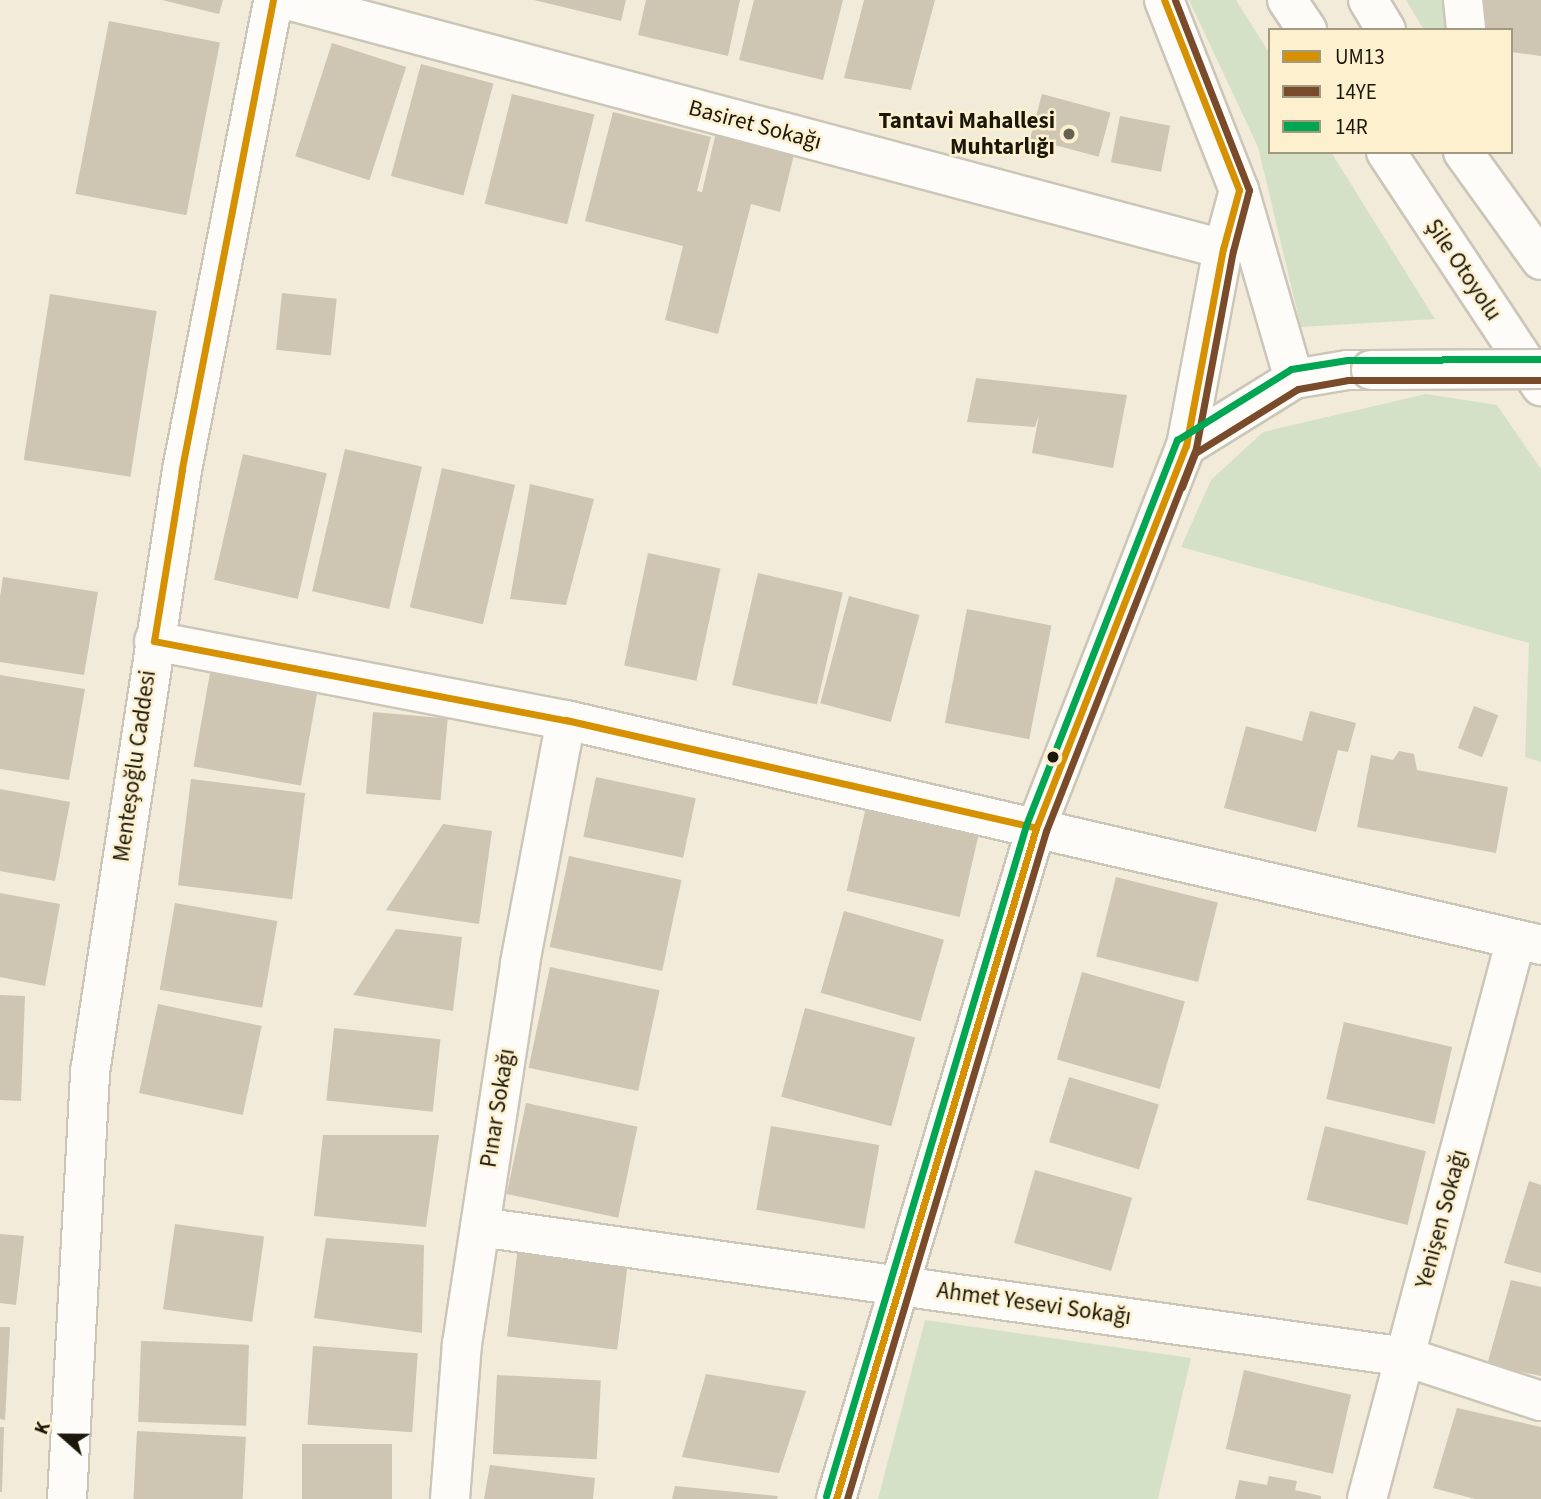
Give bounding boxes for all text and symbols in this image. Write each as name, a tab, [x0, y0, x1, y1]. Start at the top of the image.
legend	[1268, 28, 1513, 154]
text: UM13	[1335, 42, 1385, 72]
text: 14YE	[1335, 77, 1377, 107]
street label: Basiret Sokağı	[686, 94, 824, 156]
place label: Tantavi Mahallesi Muhtarlığı	[878, 107, 1055, 161]
text: 14R	[1335, 112, 1368, 142]
marker: Tantavi Mahallesi Muhtarlığı	[1061, 126, 1077, 142]
street label: Şile Otoyolu	[1419, 214, 1507, 326]
street label: Menteşoğlu Caddesi	[108, 668, 162, 864]
unlabelled marker	[1046, 750, 1060, 764]
street label: Pınar Sokağı	[475, 1046, 521, 1170]
street label: Yenişen Sokağı	[1410, 1147, 1474, 1291]
street label: Ahmet Yesevi Sokağı	[935, 1277, 1133, 1331]
north arrow	[28, 1401, 98, 1471]
text: K	[28, 1418, 58, 1439]

